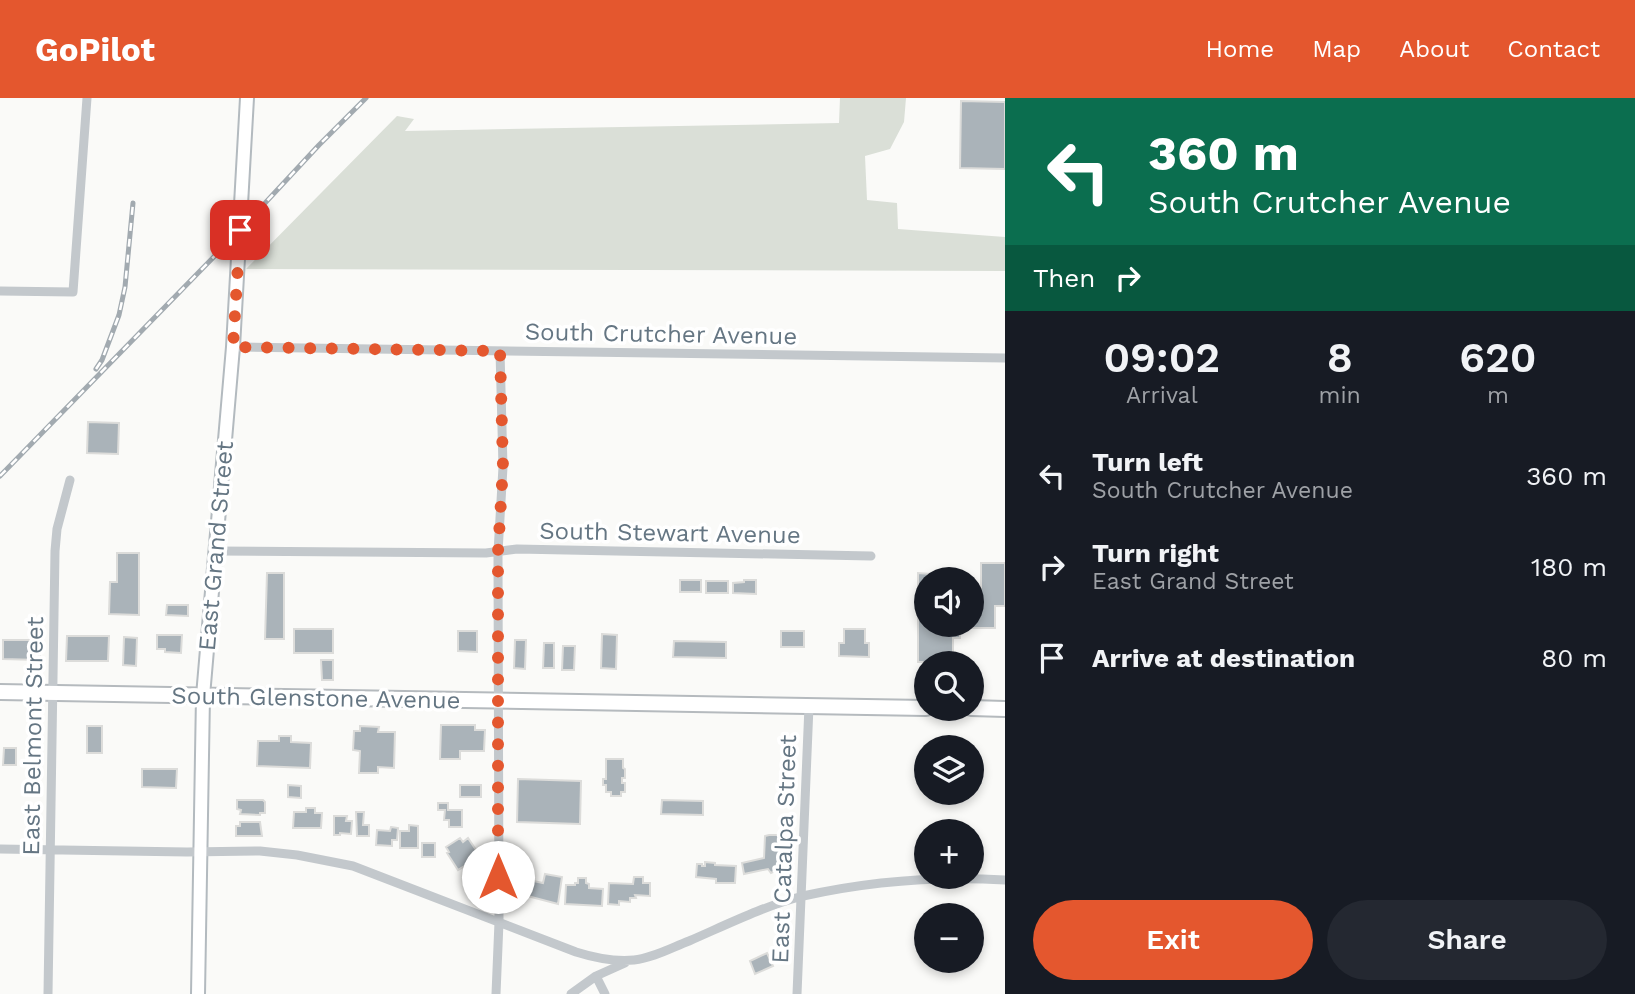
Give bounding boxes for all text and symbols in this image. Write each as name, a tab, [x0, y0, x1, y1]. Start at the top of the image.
text: GoPilot	[35, 30, 155, 69]
text: Home	[1206, 35, 1274, 63]
text: Map	[1312, 35, 1361, 63]
text: About	[1399, 35, 1469, 63]
text: Contact	[1507, 35, 1600, 63]
text: 360 m	[1148, 124, 1299, 182]
icon: left	[1033, 126, 1124, 217]
text: South Crutcher Avenue	[1148, 183, 1511, 221]
pin	[210, 200, 270, 260]
icon: arrive	[221, 211, 259, 249]
icon: right	[1109, 259, 1147, 297]
text: Then	[1033, 263, 1095, 293]
street label: South Crutcher Avenue	[525, 318, 797, 350]
text: 09:02	[1103, 333, 1220, 382]
text: 8	[1327, 333, 1353, 382]
text: 620	[1459, 333, 1537, 382]
text: Arrival	[1126, 382, 1198, 409]
text: min	[1319, 382, 1361, 409]
text: m	[1487, 382, 1509, 409]
street label: East Grand Street	[193, 440, 239, 652]
text: Turn left	[1092, 447, 1203, 477]
icon: left	[1033, 457, 1071, 495]
text: 360 m	[1526, 461, 1607, 491]
text: South Crutcher Avenue	[1092, 477, 1353, 504]
street label: South Stewart Avenue	[539, 517, 801, 549]
text: Turn right	[1092, 538, 1219, 568]
icon: right	[1033, 548, 1071, 586]
text: 180 m	[1531, 552, 1607, 582]
map controls	[914, 567, 984, 973]
button: sound	[914, 567, 984, 637]
text: East Grand Street	[1092, 568, 1294, 595]
street label: East Belmont Street	[17, 616, 49, 856]
icon: arrive	[1033, 639, 1071, 677]
text: Arrive at destination	[1092, 643, 1355, 673]
text: 80 m	[1541, 643, 1607, 673]
button: search	[914, 651, 984, 721]
street label: South Glenstone Avenue	[171, 681, 461, 715]
street label: East Catalpa Street	[766, 734, 802, 964]
button: layers	[914, 735, 984, 805]
button: +	[914, 819, 984, 889]
position arrow	[461, 840, 535, 914]
button: Exit	[1033, 900, 1313, 980]
button: Share	[1327, 900, 1607, 980]
button: −	[914, 903, 984, 973]

